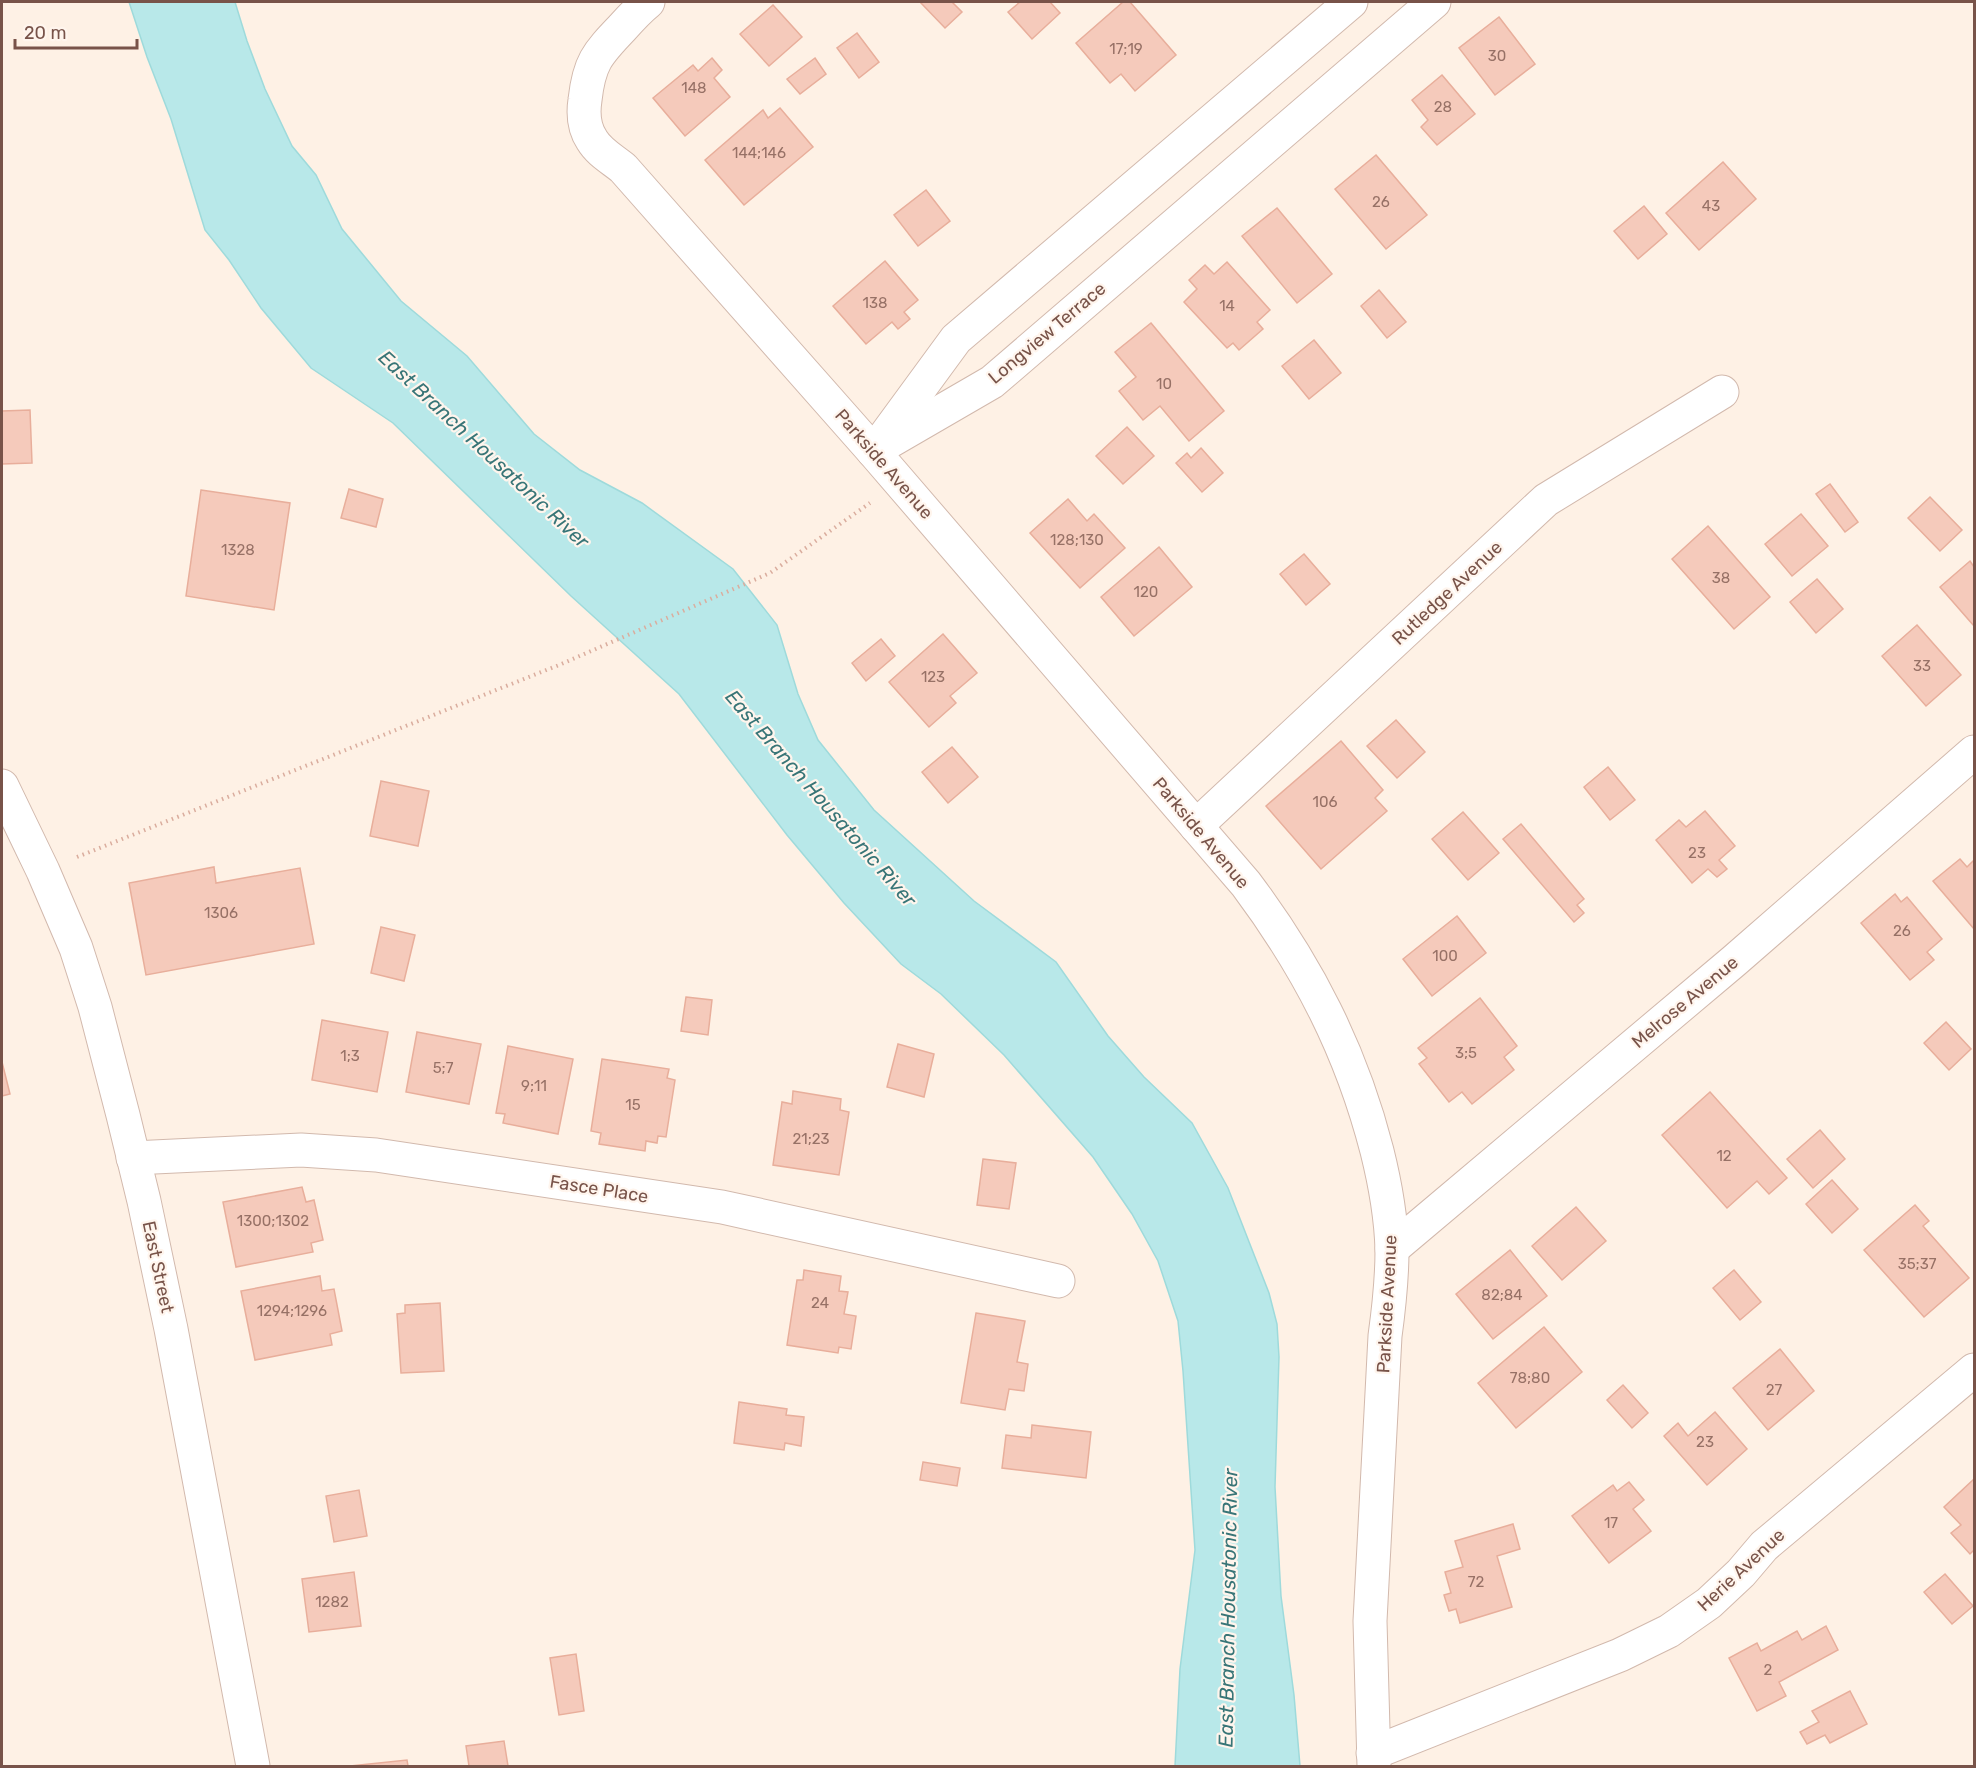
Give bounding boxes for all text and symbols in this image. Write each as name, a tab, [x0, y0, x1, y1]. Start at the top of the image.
scale bar	[15, 12, 136, 50]
text: 20 m	[24, 22, 66, 44]
house number: 17;19	[1109, 40, 1143, 58]
house number: 30	[1488, 47, 1506, 65]
house number: 148	[681, 79, 707, 97]
house number: 28	[1434, 98, 1452, 116]
house number: 144;146	[732, 144, 786, 162]
house number: 26	[1372, 193, 1390, 211]
house number: 43	[1702, 197, 1720, 215]
street label: Longview Terrace	[984, 278, 1110, 388]
house number: 138	[863, 294, 887, 312]
house number: 14	[1219, 297, 1235, 315]
water label: East Branch Housatonic River	[374, 345, 595, 554]
house number: 10	[1156, 375, 1172, 393]
street label: Parkside Avenue	[830, 404, 938, 524]
house number: 128;130	[1050, 531, 1104, 549]
street label: Rutledge Avenue	[1387, 536, 1507, 650]
house number: 1328	[221, 541, 255, 559]
house number: 38	[1712, 569, 1730, 587]
house number: 120	[1134, 583, 1158, 601]
house number: 33	[1913, 657, 1931, 675]
house number: 123	[921, 668, 945, 686]
water label: East Branch Housatonic River	[720, 685, 922, 912]
street label: Parkside Avenue	[1148, 773, 1254, 893]
house number: 106	[1313, 793, 1338, 811]
house number: 23	[1688, 844, 1706, 862]
house number: 1306	[204, 904, 238, 922]
house number: 26	[1893, 922, 1911, 940]
house number: 100	[1432, 947, 1458, 965]
street label: Melrose Avenue	[1627, 951, 1743, 1053]
house number: 3;5	[1455, 1044, 1477, 1062]
house number: 1;3	[340, 1047, 360, 1065]
house number: 5;7	[433, 1059, 454, 1077]
house number: 9;11	[521, 1077, 547, 1095]
house number: 15	[625, 1096, 641, 1114]
house number: 21;23	[792, 1130, 830, 1148]
house number: 12	[1716, 1147, 1732, 1165]
street label: Fasce Place	[548, 1170, 650, 1208]
house number: 1300;1302	[237, 1212, 309, 1230]
street label: East Street	[138, 1219, 178, 1315]
street label: Parkside Avenue	[1372, 1234, 1402, 1374]
house number: 35;37	[1898, 1255, 1937, 1273]
house number: 82;84	[1481, 1286, 1523, 1304]
house number: 24	[811, 1294, 829, 1312]
house number: 1294;1296	[257, 1302, 327, 1320]
house number: 78;80	[1510, 1369, 1550, 1387]
house number: 27	[1766, 1381, 1783, 1399]
house number: 23	[1696, 1433, 1714, 1451]
water label: East Branch Housatonic River	[1214, 1467, 1242, 1748]
house number: 17	[1604, 1514, 1618, 1532]
street label: Herie Avenue	[1693, 1524, 1789, 1616]
house number: 72	[1468, 1573, 1484, 1591]
house number: 1282	[315, 1593, 349, 1611]
house number: 2	[1764, 1661, 1773, 1679]

